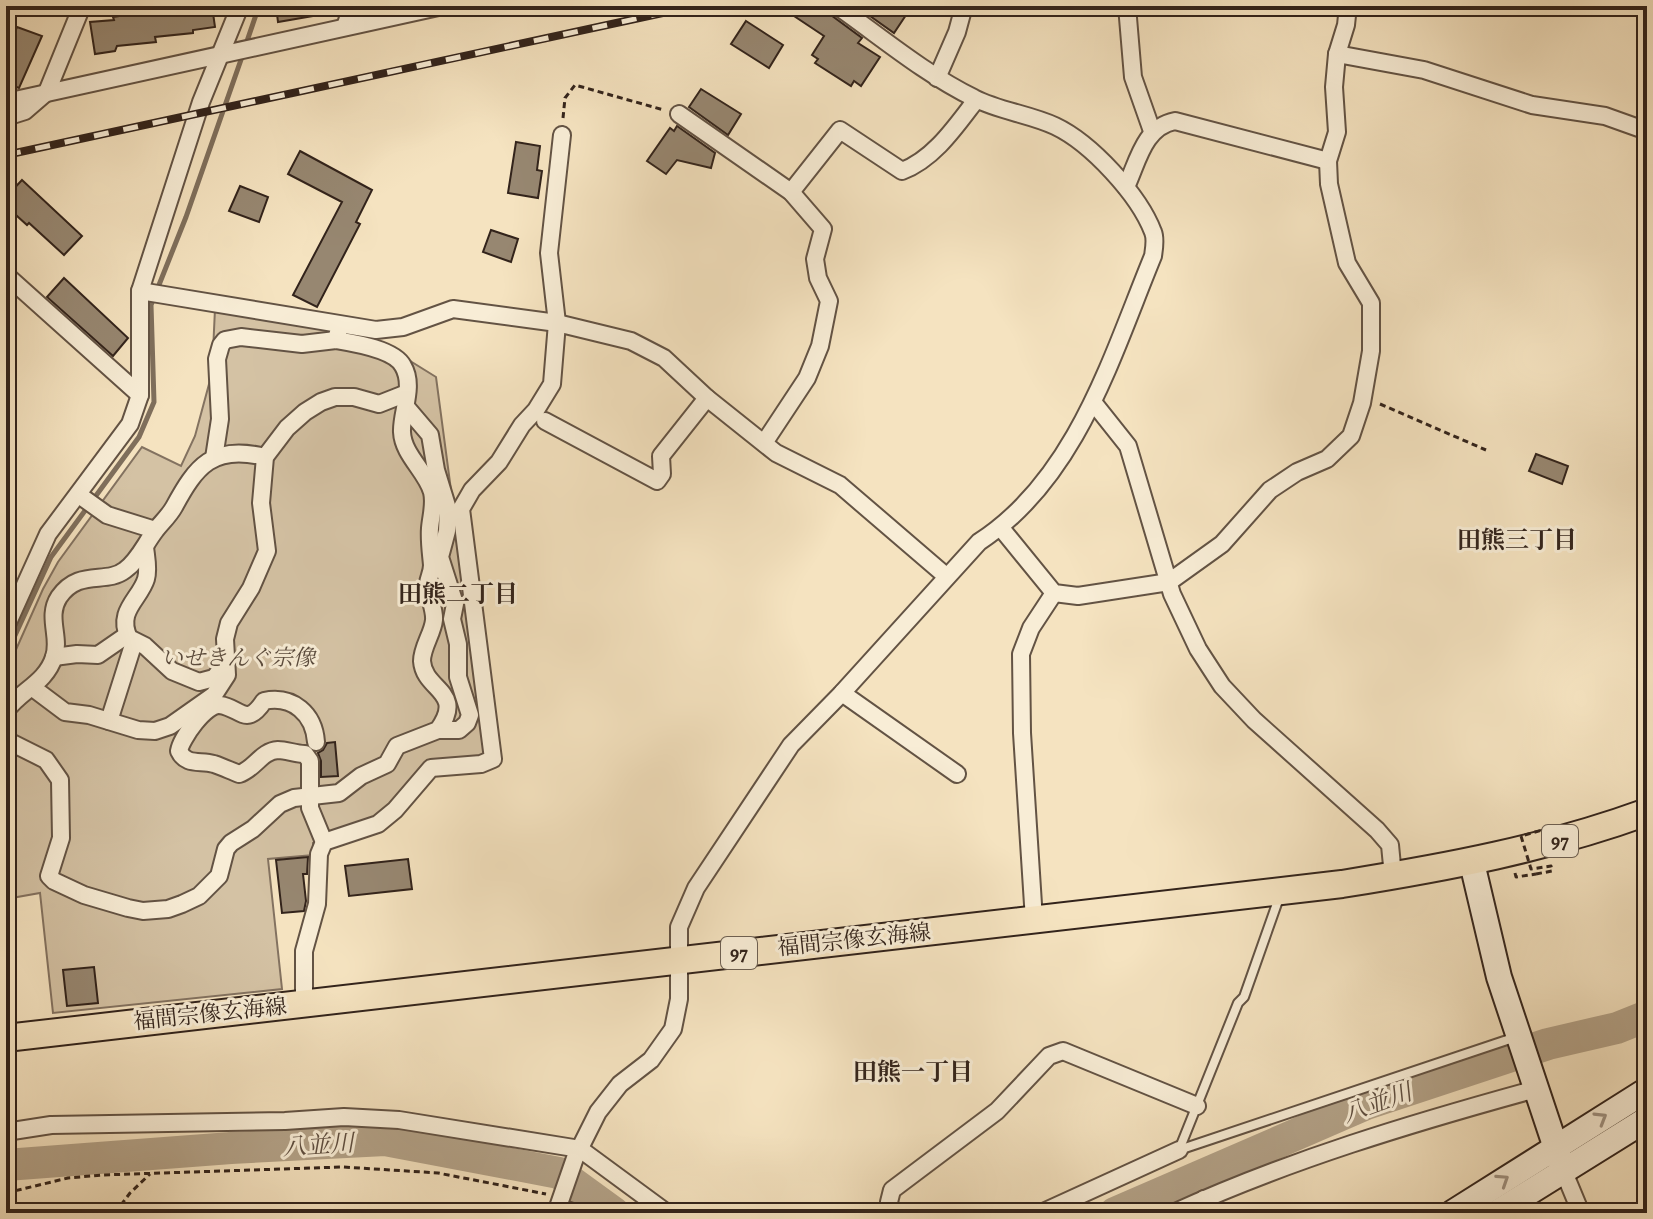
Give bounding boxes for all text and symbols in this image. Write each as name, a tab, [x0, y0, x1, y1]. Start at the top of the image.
district label: 田熊三丁目	[1457, 524, 1577, 556]
district label: 田熊二丁目	[398, 578, 518, 610]
park label: いせきんぐ宗像	[161, 643, 317, 673]
road number: 97	[1542, 825, 1578, 857]
street label: 福間宗像玄海線	[776, 917, 932, 963]
road number: 97	[721, 937, 757, 969]
street label: 福間宗像玄海線	[132, 991, 288, 1037]
district label: 田熊一丁目	[853, 1056, 973, 1088]
water label: 八並川	[1338, 1075, 1419, 1130]
one-way arrow	[1592, 1112, 1607, 1128]
water label: 八並川	[281, 1126, 358, 1163]
one-way arrow	[1495, 1174, 1509, 1189]

